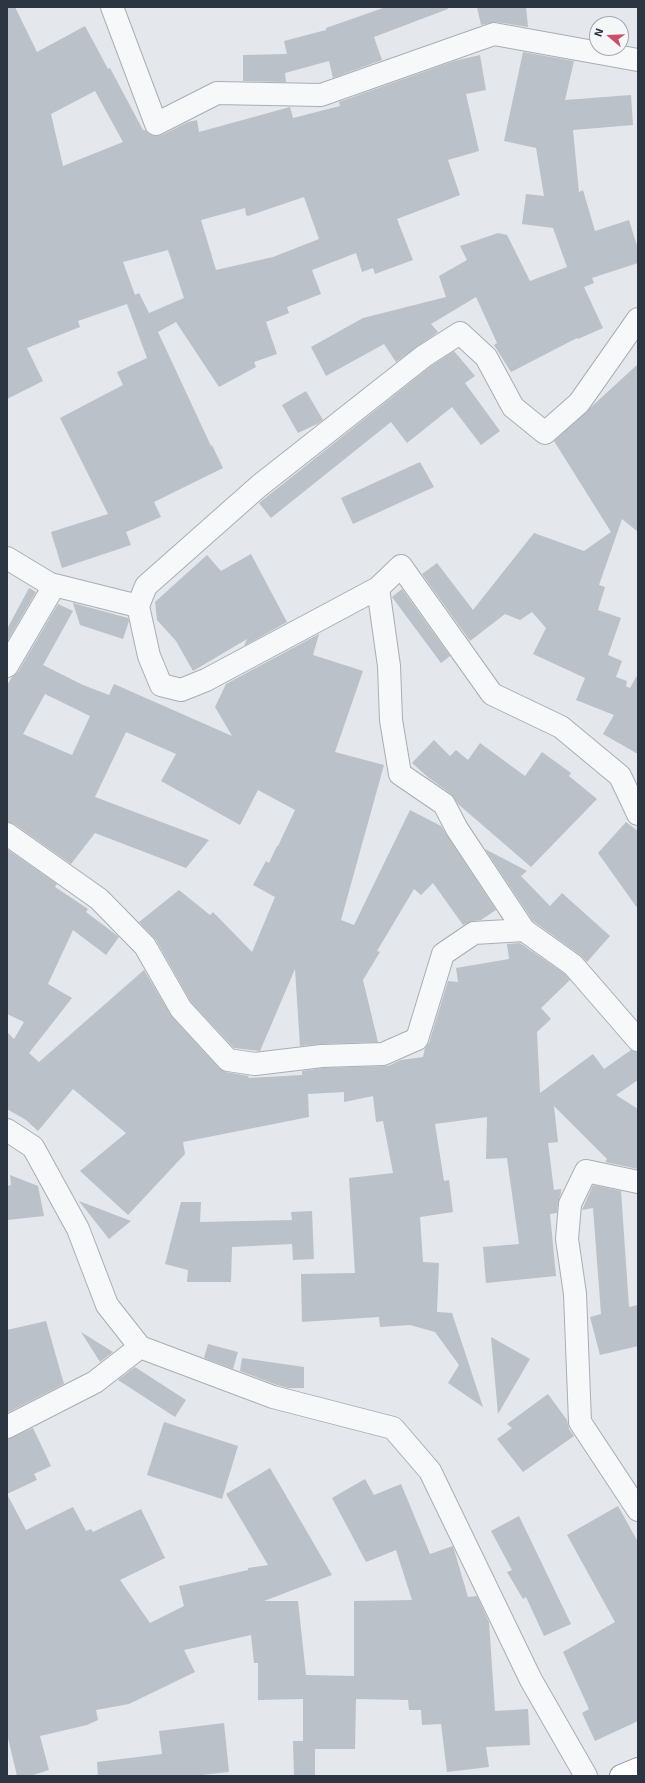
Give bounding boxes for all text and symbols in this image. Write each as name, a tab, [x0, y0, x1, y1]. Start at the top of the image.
north arrow	[589, 16, 629, 56]
text: N	[591, 26, 606, 38]

